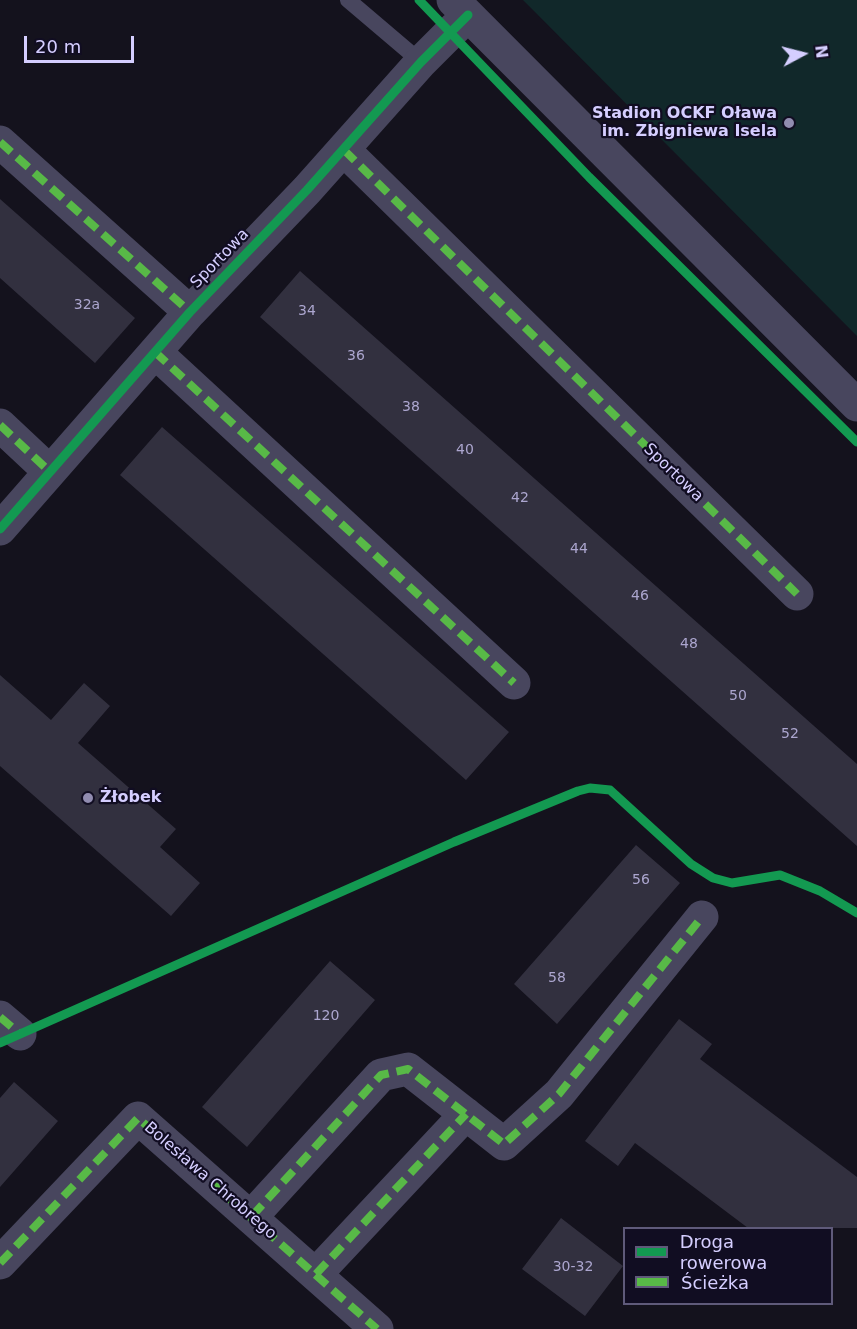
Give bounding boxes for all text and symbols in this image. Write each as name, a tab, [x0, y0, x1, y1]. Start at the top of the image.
scale bar	[27, 24, 136, 62]
north arrow	[773, 24, 833, 84]
text: 20 m	[35, 36, 81, 57]
text: N	[811, 44, 832, 60]
place label: Stadion OCKF Oława im. Zbigniewa Isela	[592, 104, 777, 142]
marker: Stadion OCKF Oława im. Zbigniewa Isela	[782, 116, 796, 130]
street label: Sportowa	[187, 225, 253, 293]
house number: 32a	[74, 297, 100, 313]
house number: 34	[298, 303, 316, 319]
house number: 36	[347, 348, 365, 364]
house number: 38	[402, 399, 420, 415]
street label: Sportowa	[639, 440, 707, 506]
house number: 40	[456, 442, 474, 458]
house number: 42	[511, 490, 529, 506]
house number: 44	[570, 541, 588, 557]
house number: 46	[631, 588, 649, 604]
house number: 48	[680, 636, 698, 652]
house number: 50	[729, 688, 747, 704]
house number: 52	[781, 726, 799, 742]
place label: Żłobek	[100, 788, 161, 808]
marker: Żłobek	[81, 791, 95, 805]
house number: 56	[632, 872, 650, 888]
house number: 58	[548, 970, 566, 986]
house number: 120	[313, 1008, 339, 1024]
street label: Bolesława Chrobrego	[140, 1118, 280, 1244]
legend	[623, 1227, 833, 1305]
text: Droga rowerowa	[680, 1231, 767, 1273]
house number: 30-32	[553, 1259, 593, 1275]
text: Ścieżka	[681, 1272, 749, 1293]

